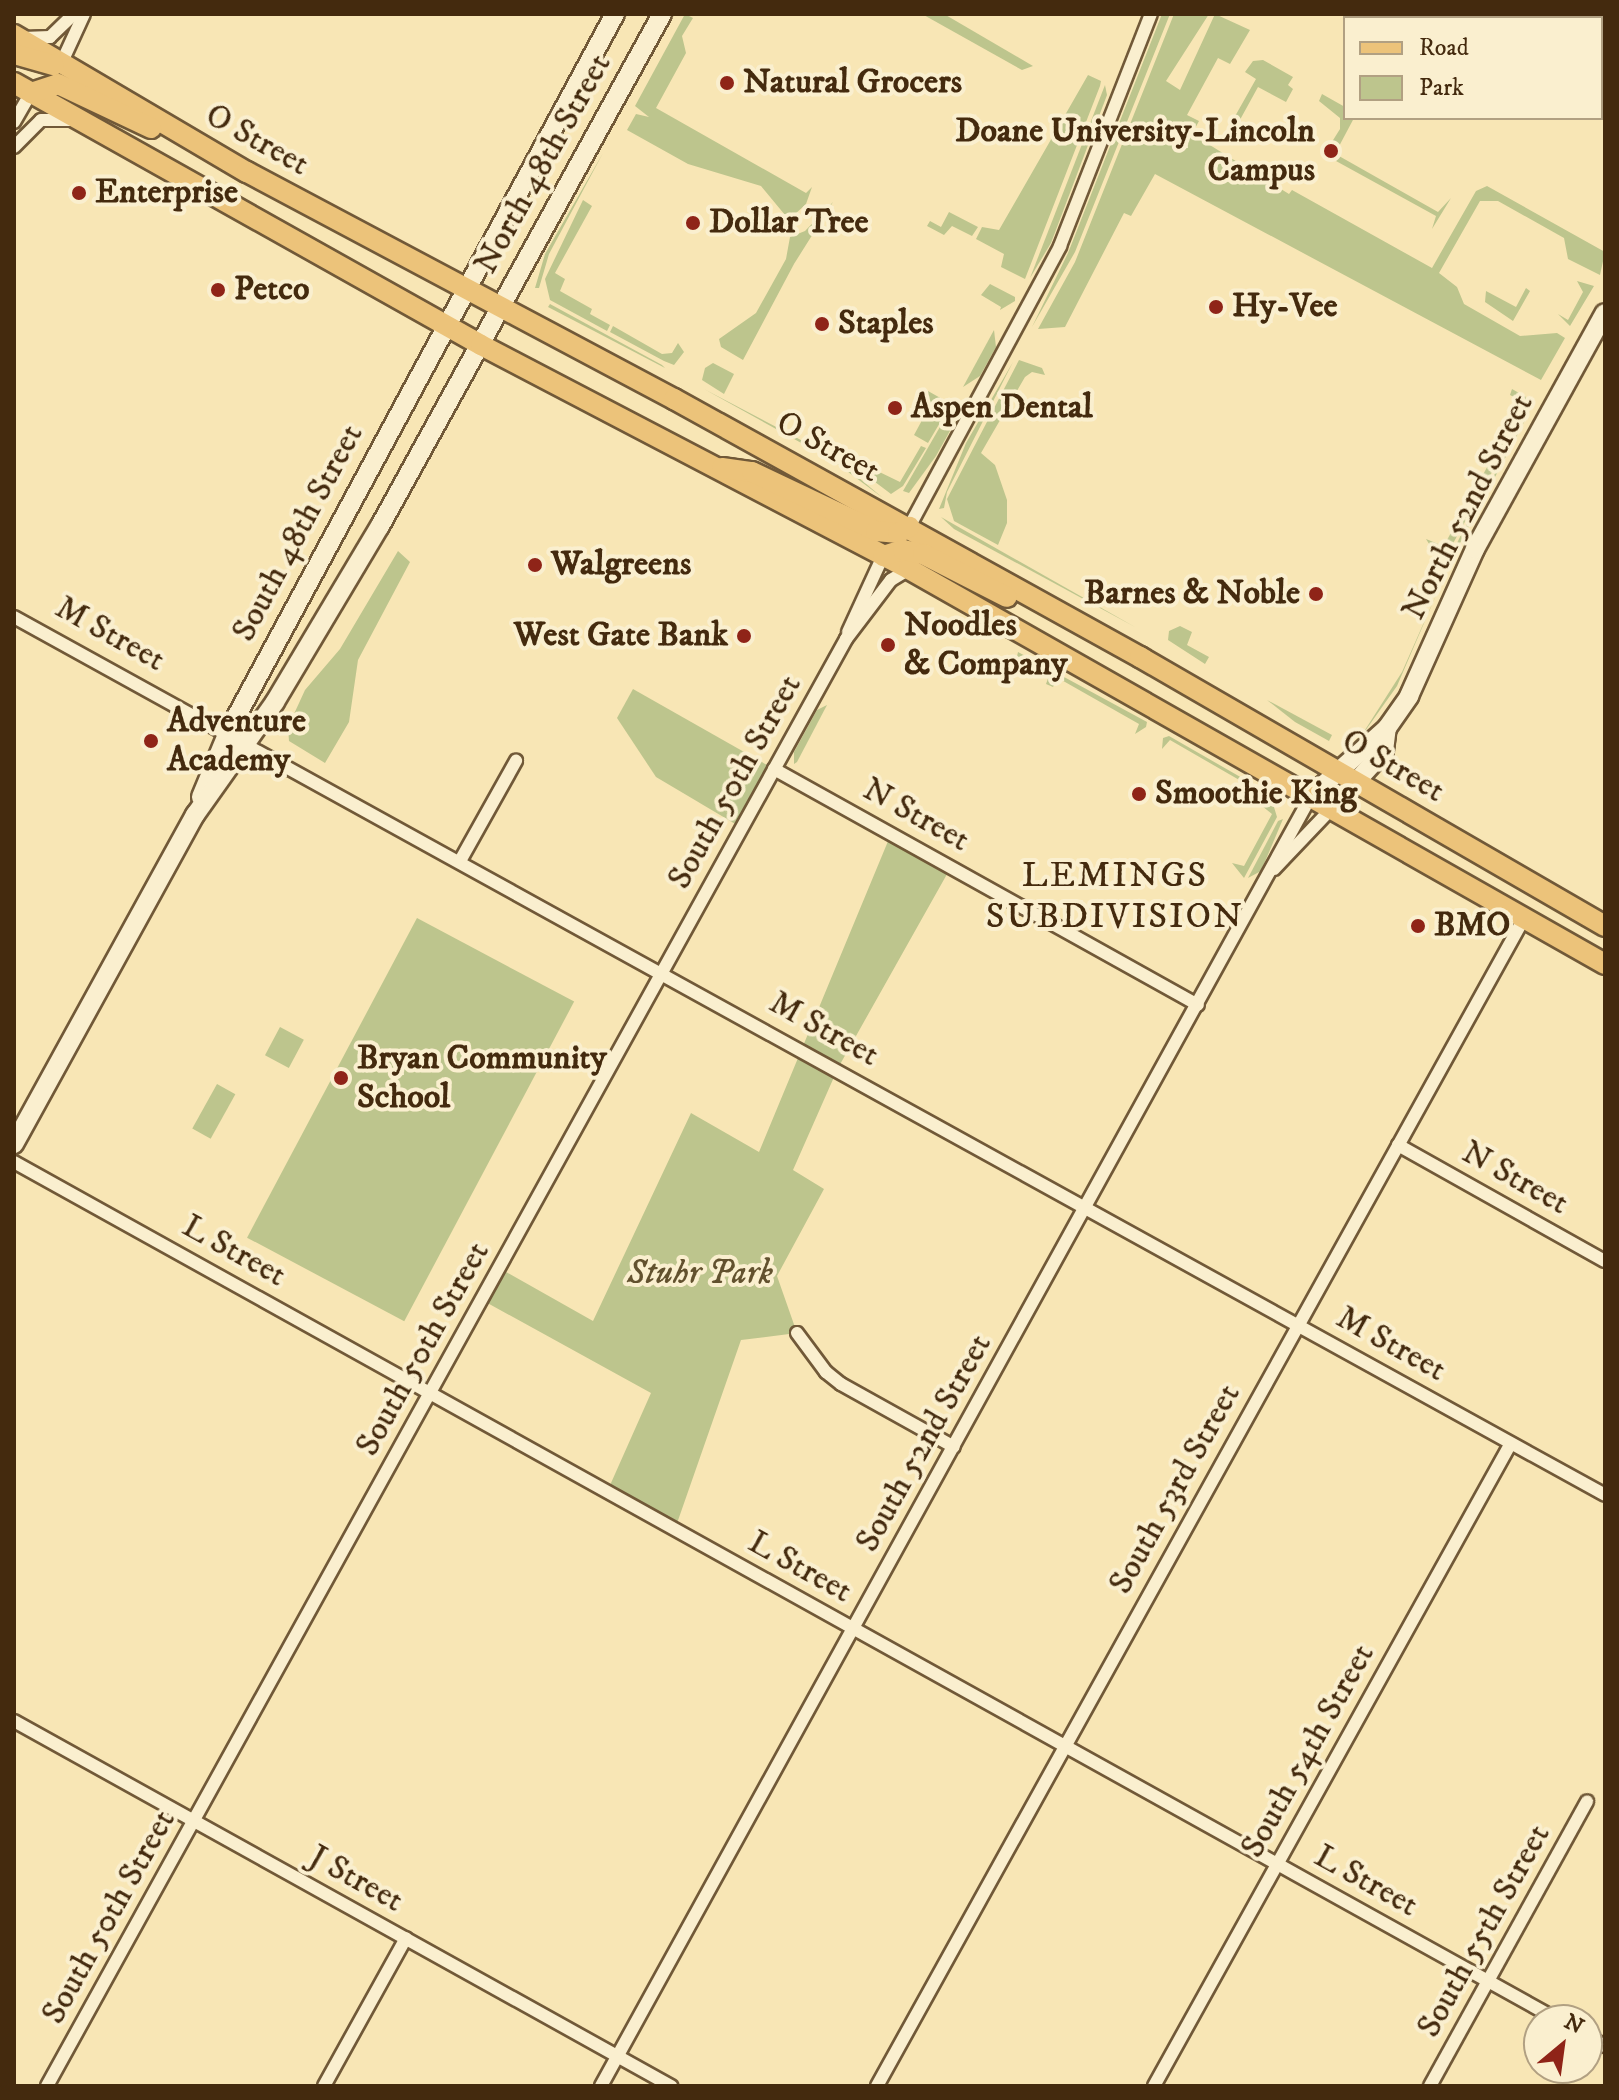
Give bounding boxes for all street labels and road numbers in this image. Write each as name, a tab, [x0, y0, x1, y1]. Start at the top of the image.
street label: North 48th Street	[466, 47, 620, 281]
street label: O Street	[198, 95, 316, 185]
street label: North 52nd Street	[1393, 387, 1543, 627]
street label: O Street	[769, 402, 887, 492]
street label: South 48th Street	[224, 418, 372, 648]
street label: M Street	[48, 587, 172, 681]
street label: South 50th Street	[659, 668, 811, 896]
street label: O Street	[1334, 720, 1452, 812]
street label: N Street	[856, 769, 976, 861]
street label: M Street	[762, 982, 886, 1076]
street label: N Street	[1455, 1132, 1575, 1224]
street label: L Street	[175, 1206, 293, 1296]
street label: South 50th Street	[347, 1235, 499, 1463]
street label: M Street	[1329, 1297, 1453, 1391]
street label: South 52nd Street	[847, 1327, 1001, 1559]
street label: South 53rd Street	[1101, 1377, 1249, 1601]
street label: L Street	[741, 1522, 859, 1612]
street label: South 54th Street	[1232, 1637, 1384, 1865]
street label: South 50th Street	[33, 1803, 185, 2031]
street label: South 55th Street	[1409, 1817, 1559, 2045]
street label: L Street	[1307, 1836, 1425, 1926]
street label: J Street	[302, 1837, 410, 1921]

